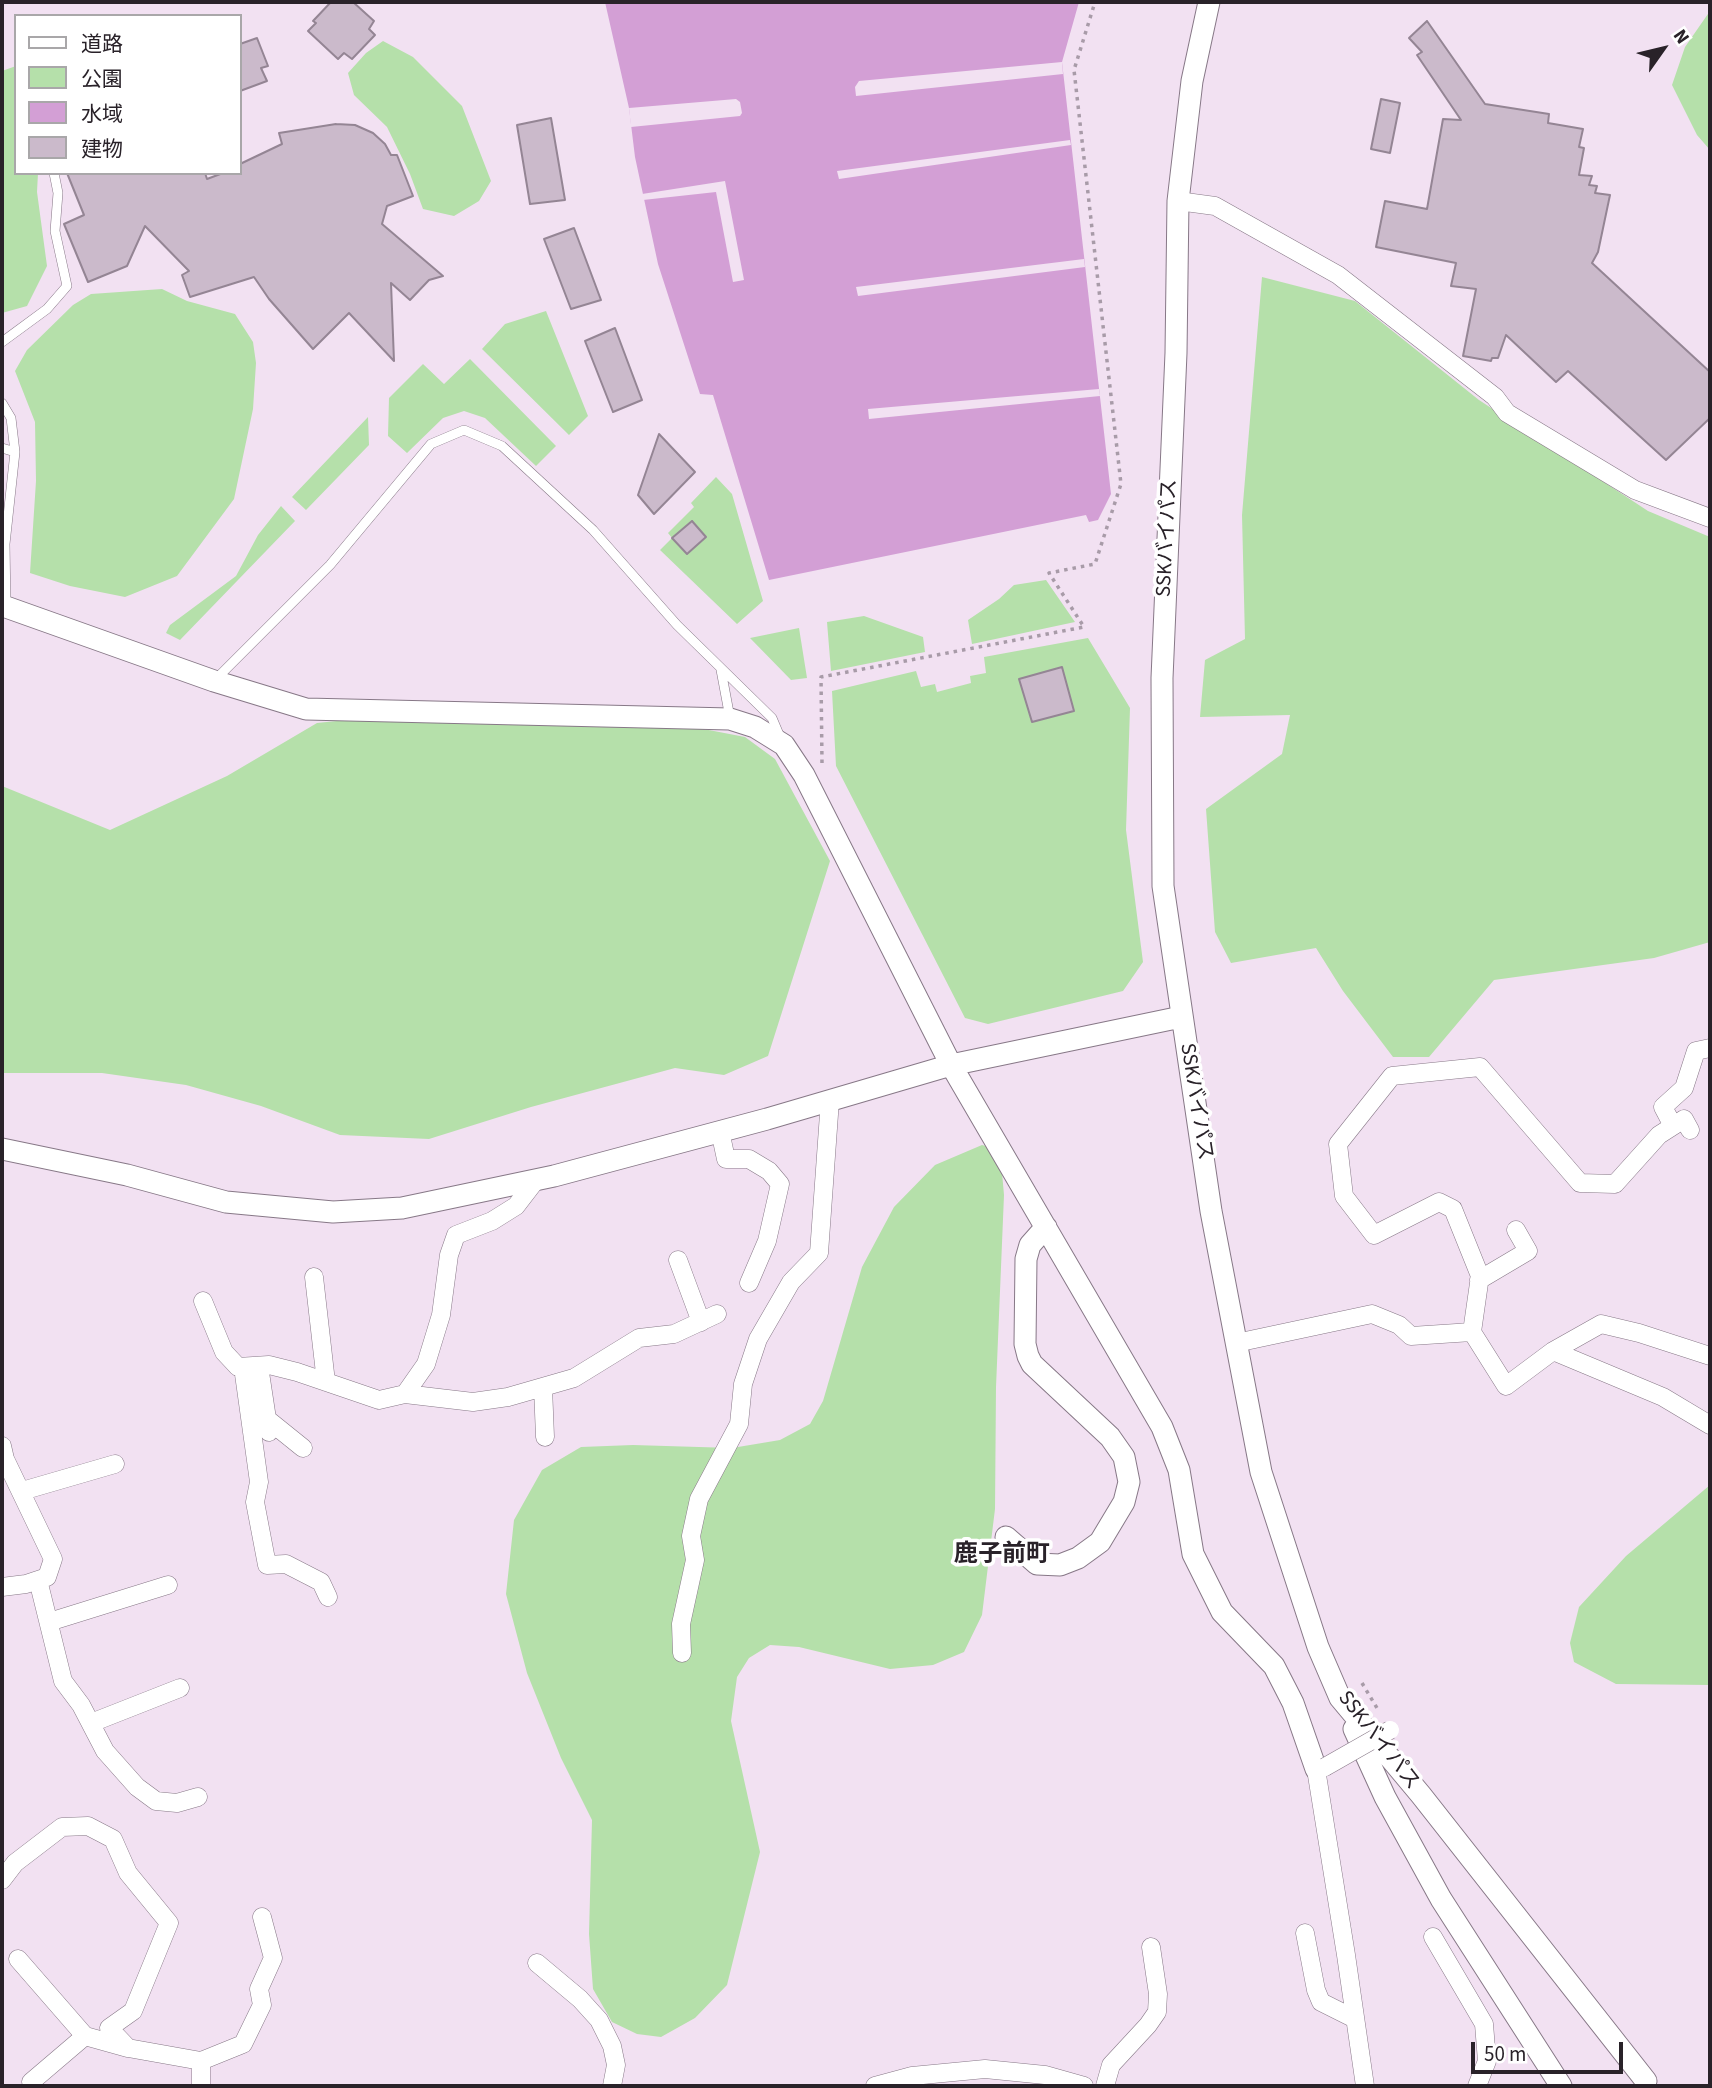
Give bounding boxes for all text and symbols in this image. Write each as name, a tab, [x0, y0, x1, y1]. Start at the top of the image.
legend	[14, 14, 242, 175]
north arrow	[1628, 14, 1698, 84]
text: N	[1666, 24, 1696, 50]
text: 道路	[81, 29, 123, 59]
text: 公園	[81, 64, 123, 94]
text: 水域	[81, 99, 123, 129]
text: 建物	[81, 134, 123, 164]
street label: SSKバイパス	[1152, 478, 1184, 598]
street label: SSKバイパス	[1173, 1042, 1217, 1162]
district label: 鹿子前町	[954, 1542, 1050, 1570]
street label: SSKバイパス	[1332, 1687, 1424, 1795]
scale bar	[1474, 2028, 1626, 2072]
text: 50 m	[1484, 2039, 1526, 2069]

